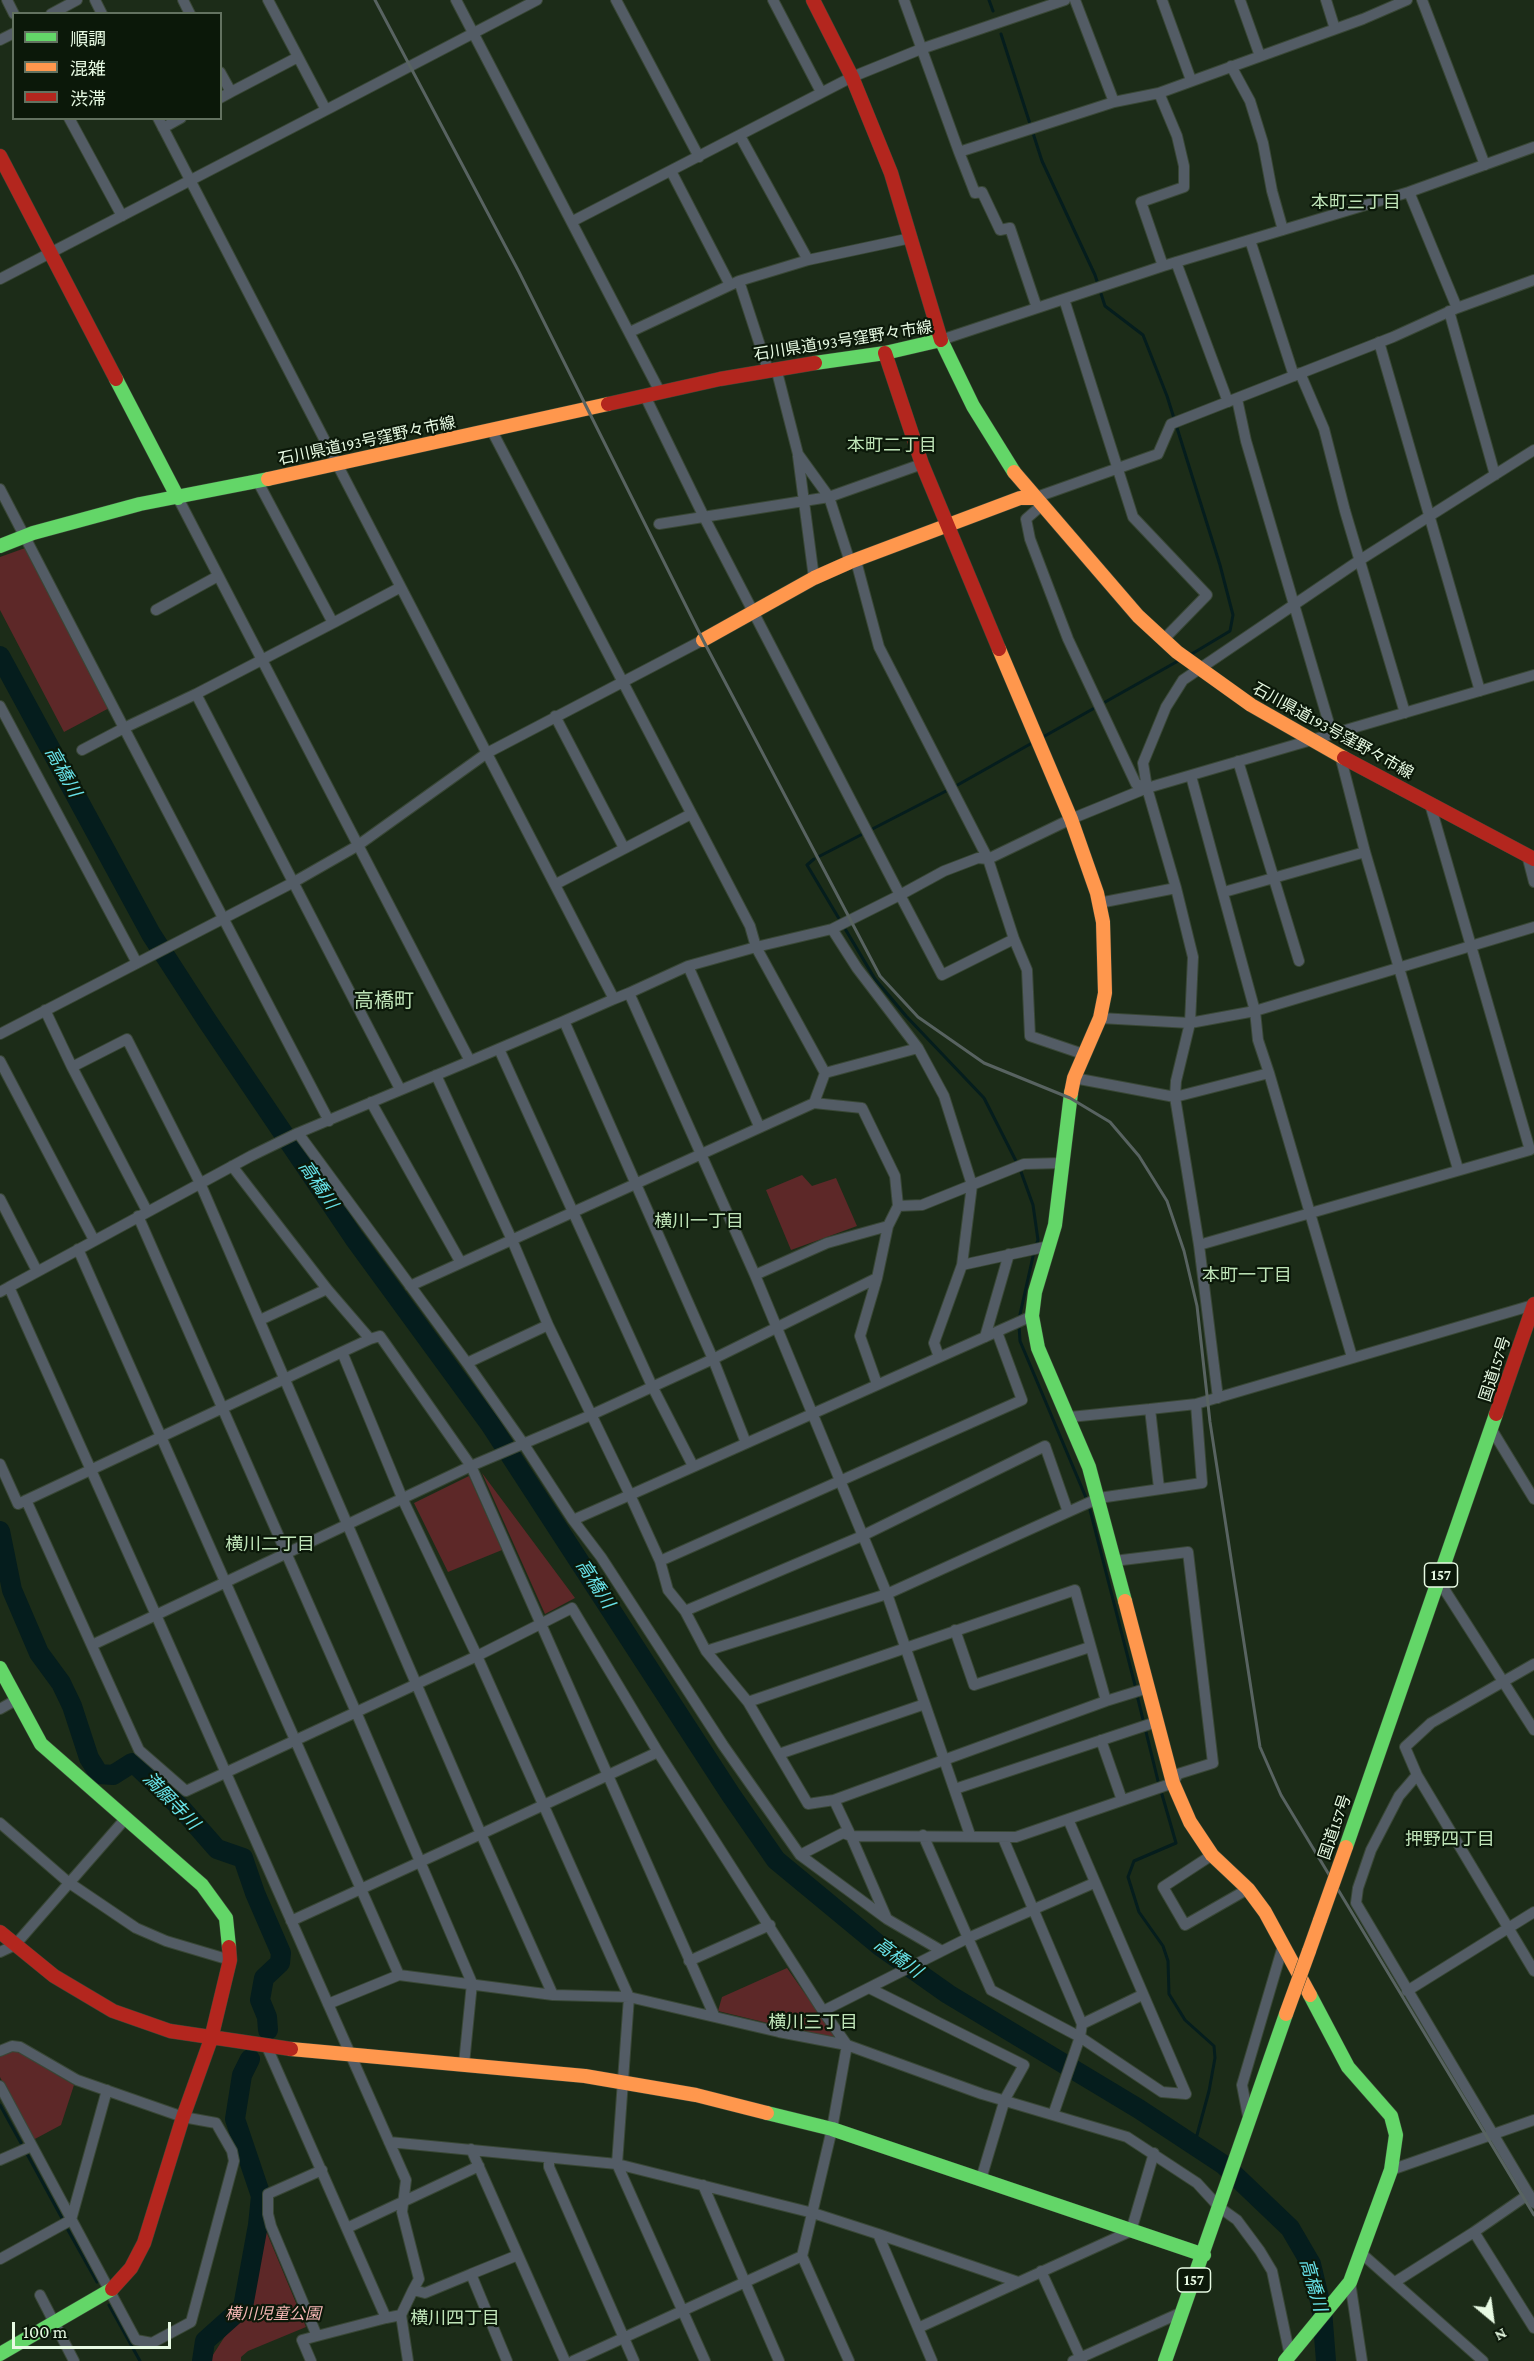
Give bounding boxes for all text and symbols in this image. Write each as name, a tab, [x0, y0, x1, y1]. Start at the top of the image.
legend	[12, 12, 222, 120]
text: 順調	[70, 29, 106, 49]
text: 混雑	[70, 59, 106, 79]
text: 渋滞	[70, 89, 106, 109]
district label: 本町三丁目	[1311, 191, 1401, 213]
street label: 石川県道193号窪野々市線	[752, 317, 934, 365]
street label: 石川県道193号窪野々市線	[277, 413, 457, 469]
district label: 本町二丁目	[847, 434, 937, 456]
street label: 石川県道193号窪野々市線	[1249, 679, 1417, 783]
water label: 高橋川	[40, 743, 86, 801]
district label: 高橋町	[354, 989, 414, 1013]
water label: 高橋川	[294, 1157, 342, 1213]
district label: 横川一丁目	[654, 1210, 744, 1232]
district label: 本町一丁目	[1202, 1264, 1292, 1286]
street label: 国道157号	[1475, 1334, 1515, 1404]
district label: 横川二丁目	[225, 1533, 315, 1555]
water label: 高橋川	[571, 1555, 619, 1613]
road number: 157	[1424, 1563, 1458, 1587]
water label: 満願寺川	[138, 1768, 204, 1834]
street label: 国道157号	[1315, 1792, 1355, 1862]
district label: 押野四丁目	[1405, 1828, 1495, 1850]
water label: 高橋川	[870, 1933, 926, 1983]
district label: 横川三丁目	[768, 2011, 858, 2033]
water label: 高橋川	[1295, 2256, 1331, 2314]
road number: 157	[1178, 2268, 1210, 2292]
north arrow	[1462, 2289, 1522, 2349]
park label: 横川児童公園	[225, 2304, 321, 2324]
district label: 横川四丁目	[410, 2307, 500, 2329]
scale bar	[15, 2310, 174, 2348]
text: 100 m	[23, 2322, 67, 2342]
text: N	[1492, 2325, 1510, 2345]

